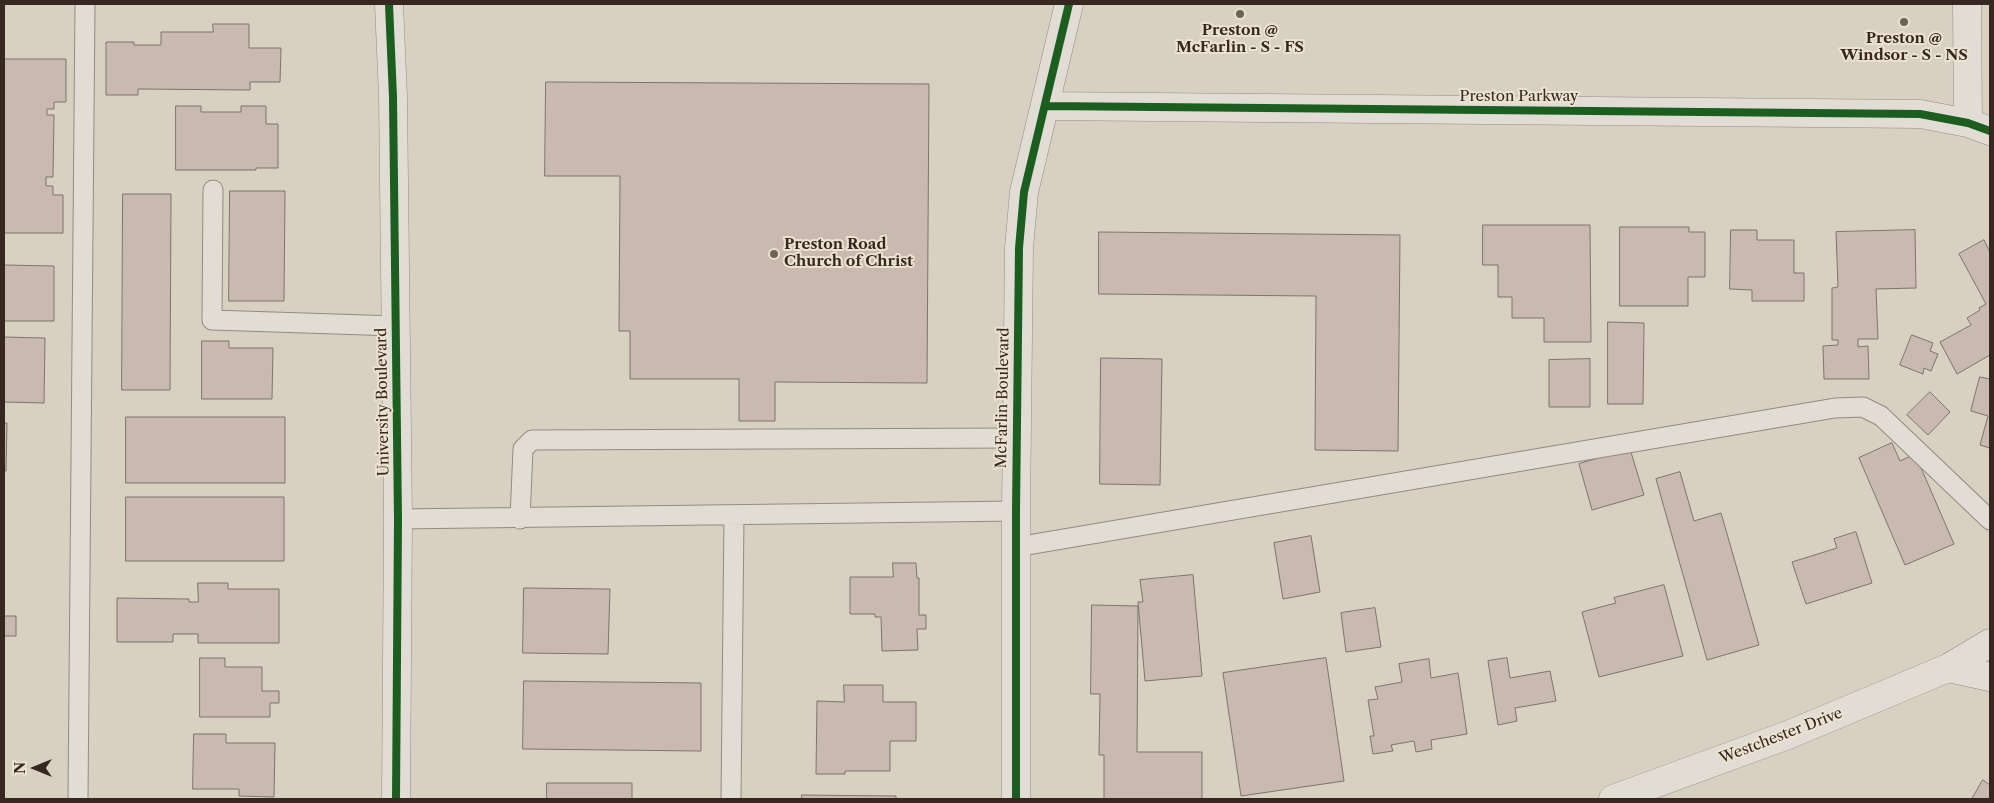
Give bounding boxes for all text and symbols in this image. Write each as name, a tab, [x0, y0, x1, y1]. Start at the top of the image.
marker: Preston @ McFarlin - S - FS	[1234, 8, 1246, 20]
marker: Preston @ Windsor - S - NS	[1898, 16, 1910, 28]
place label: Preston @ McFarlin - S - FS	[1176, 22, 1304, 57]
place label: Preston @ Windsor - S - NS	[1840, 30, 1968, 65]
street label: Preston Parkway	[1460, 88, 1578, 106]
place label: Preston Road Church of Christ	[784, 236, 913, 271]
marker: Preston Road Church of Christ	[768, 248, 780, 260]
street label: McFarlin Boulevard	[993, 327, 1013, 469]
street label: University Boulevard	[373, 328, 393, 476]
street label: Westchester Drive	[1717, 704, 1845, 768]
north arrow	[10, 743, 60, 793]
text: N	[11, 762, 29, 774]

